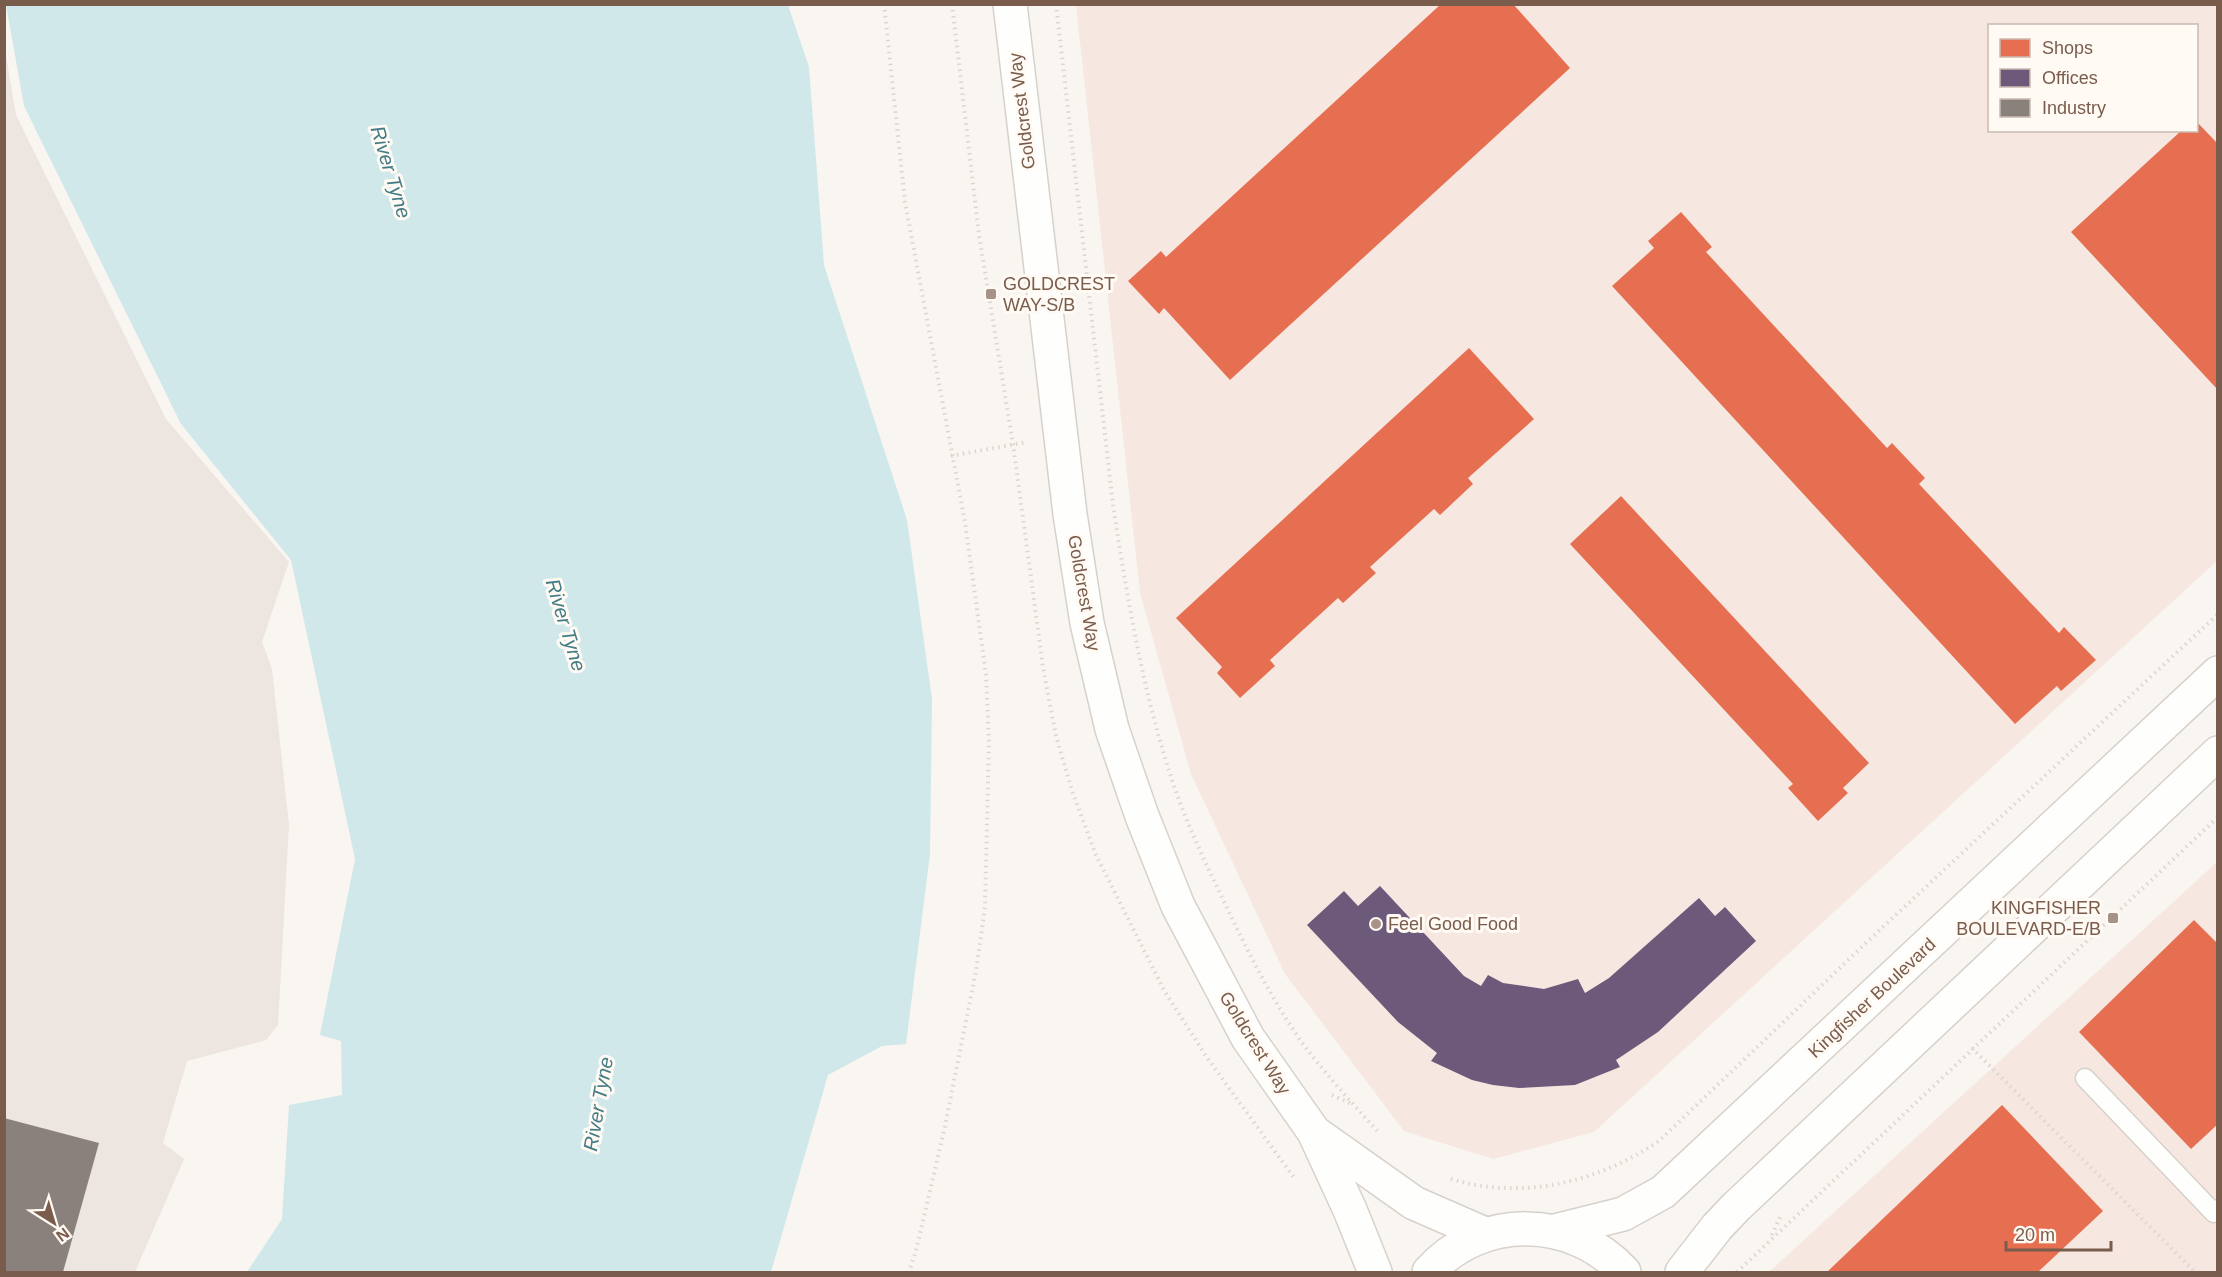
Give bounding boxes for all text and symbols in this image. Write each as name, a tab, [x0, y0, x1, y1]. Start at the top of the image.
legend	[1988, 24, 2198, 132]
text: Shops	[2042, 38, 2093, 58]
street label: Goldcrest Way	[1005, 52, 1039, 170]
text: Offices	[2042, 68, 2098, 88]
text: Industry	[2042, 98, 2106, 118]
water label: River Tyne	[367, 123, 415, 221]
place label: GOLDCREST WAY-S/B	[1003, 274, 1115, 315]
marker: GOLDCREST WAY-S/B	[984, 287, 998, 301]
street label: Goldcrest Way	[1064, 533, 1104, 653]
water label: River Tyne	[542, 576, 590, 674]
place label: KINGFISHER BOULEVARD-E/B	[1956, 898, 2101, 939]
marker: KINGFISHER BOULEVARD-E/B	[2106, 911, 2120, 925]
place label: Feel Good Food	[1388, 914, 1518, 934]
marker: Feel Good Food	[1369, 917, 1383, 931]
street label: Kingfisher Boulevard	[1804, 934, 1940, 1062]
street label: Goldcrest Way	[1215, 988, 1295, 1098]
water label: River Tyne	[579, 1055, 617, 1153]
north arrow	[24, 1193, 84, 1253]
scale bar	[2006, 1214, 2111, 1252]
text: N	[53, 1224, 72, 1245]
text: 20 m	[2015, 1225, 2055, 1245]

